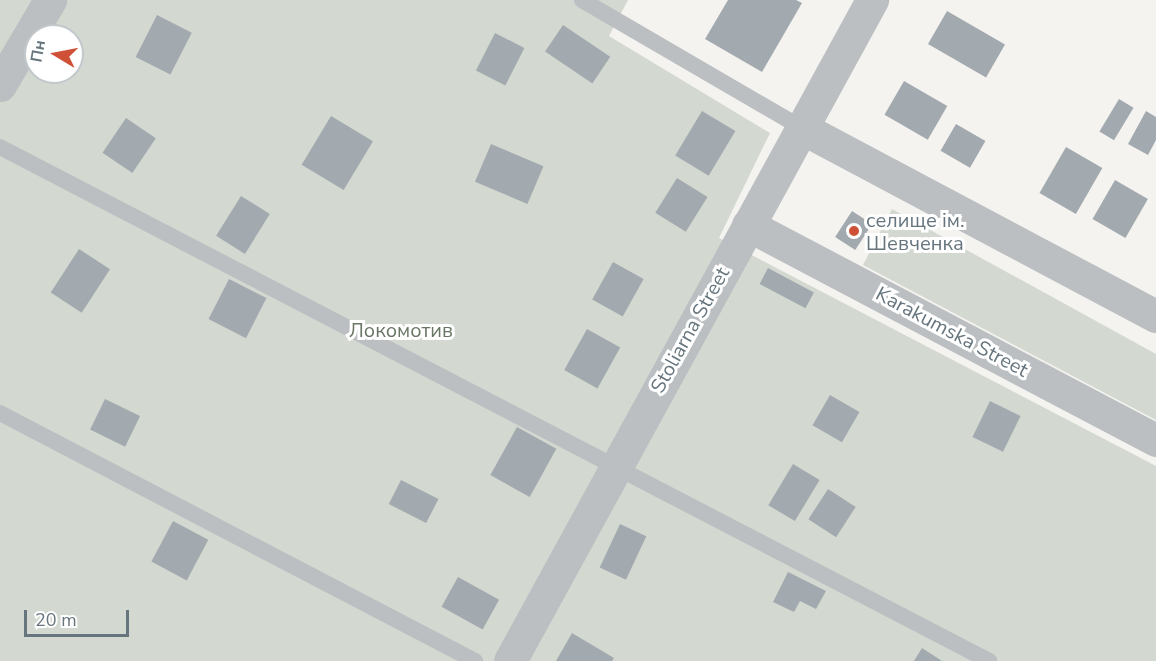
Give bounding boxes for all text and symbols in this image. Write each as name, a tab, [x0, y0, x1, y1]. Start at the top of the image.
north arrow	[24, 24, 84, 84]
text: Пн	[25, 38, 51, 64]
place label: селище ім. Шевченка	[866, 208, 964, 255]
marker: селище ім. Шевченка	[847, 224, 861, 238]
street label: Stoliarna Street	[646, 263, 734, 397]
street label: Karakumska Street	[872, 282, 1032, 382]
park label: Локомотив	[349, 318, 453, 342]
scale bar	[27, 598, 132, 636]
text: 20 m	[35, 608, 77, 632]

